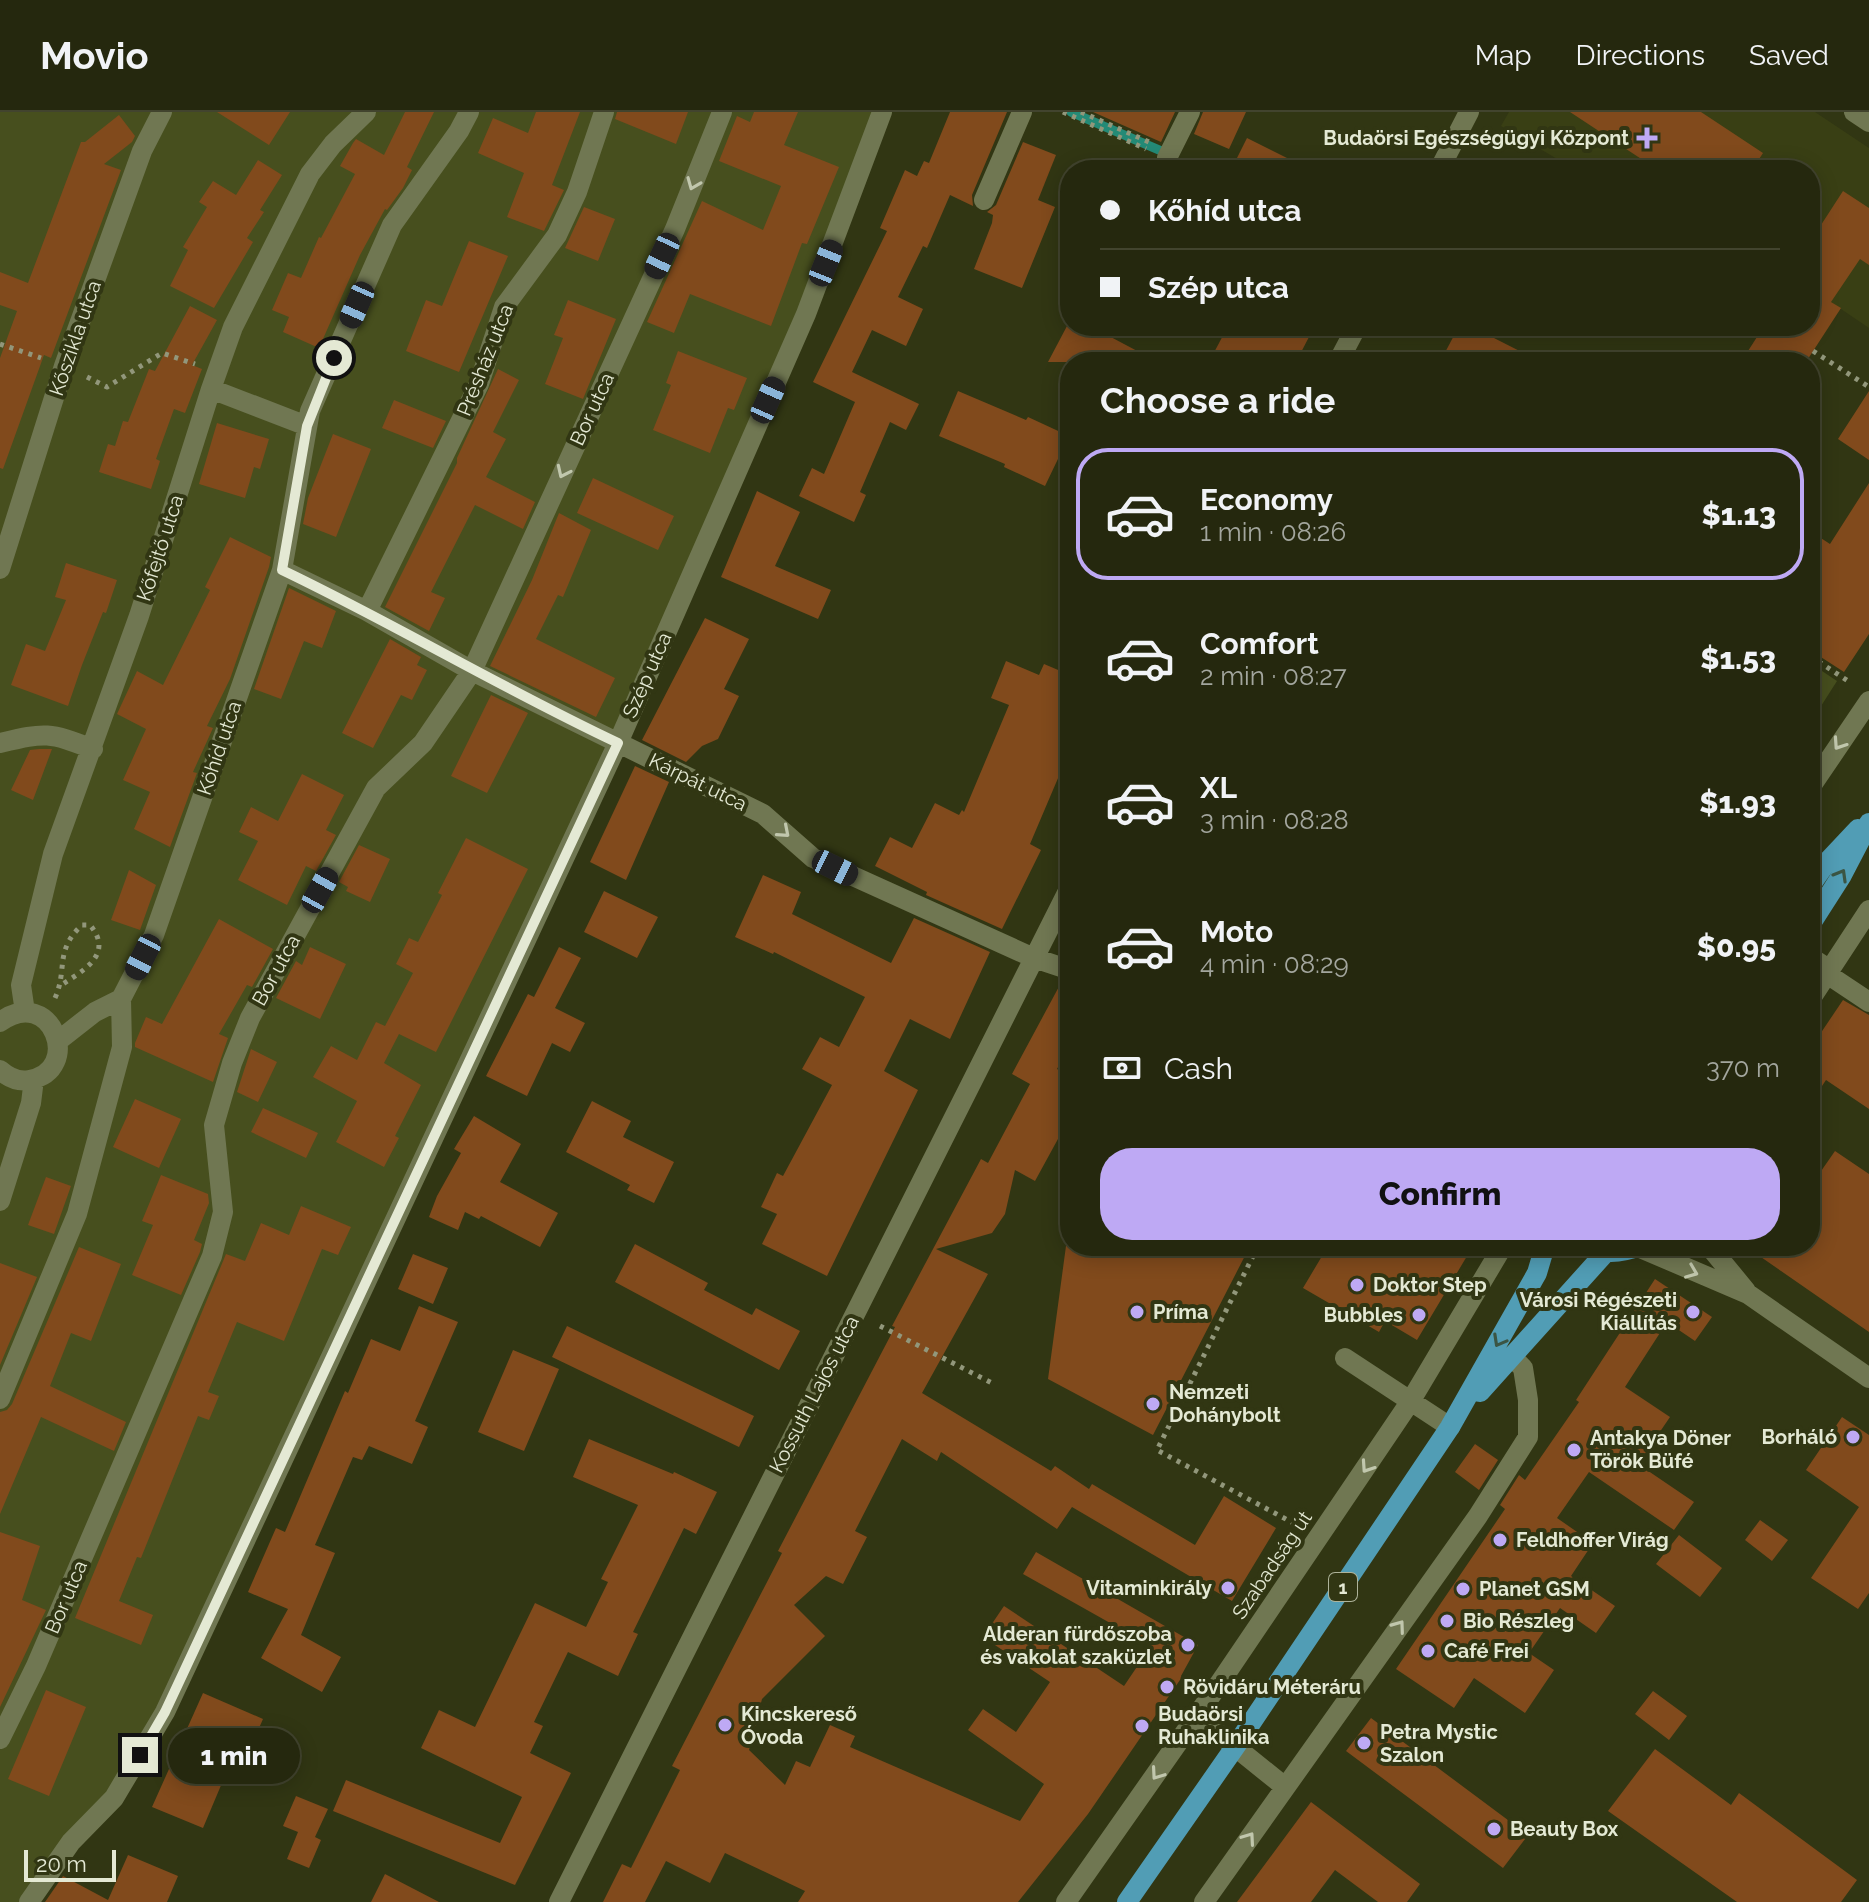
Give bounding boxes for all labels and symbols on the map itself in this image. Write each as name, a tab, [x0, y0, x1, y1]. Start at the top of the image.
place label: Budaörsi Egészségügyi Központ	[1323, 126, 1629, 150]
marker: Budaörsi Egészségügyi Központ	[1636, 127, 1658, 149]
one-way arrow	[686, 176, 703, 190]
car	[641, 229, 683, 283]
car	[806, 236, 846, 290]
street label: Kőszikla utca	[44, 277, 106, 399]
car	[336, 278, 378, 332]
street label: Présház utca	[452, 301, 518, 419]
route start	[316, 340, 352, 376]
street label: Bor utca	[565, 369, 619, 449]
car	[747, 373, 789, 427]
one-way arrow	[557, 464, 573, 479]
street label: Kőfejtő utca	[132, 492, 188, 604]
street label: Szép utca	[617, 628, 677, 722]
street label: Kőhíd utca	[192, 698, 246, 798]
one-way arrow	[1834, 736, 1849, 750]
street label: Kárpát utca	[645, 748, 751, 816]
one-way arrow	[775, 822, 790, 837]
car	[808, 847, 862, 889]
car	[298, 863, 342, 917]
one-way arrow	[1831, 869, 1847, 884]
car	[121, 930, 165, 984]
street label: Bor utca	[247, 930, 305, 1010]
one-way arrow	[1684, 1262, 1698, 1279]
place label: Doktor Step	[1373, 1273, 1487, 1297]
marker: Doktor Step	[1348, 1276, 1366, 1294]
place label: Városi Régészeti Kiállítás	[1520, 1288, 1677, 1335]
place label: Príma	[1153, 1300, 1208, 1324]
marker: Príma	[1128, 1303, 1146, 1321]
place label: Bubbles	[1324, 1303, 1403, 1327]
marker: Városi Régészeti Kiállítás	[1684, 1303, 1702, 1321]
marker: Bubbles	[1410, 1306, 1428, 1324]
street label: Kossuth Lajos utca	[764, 1312, 864, 1476]
one-way arrow	[1493, 1333, 1508, 1347]
place label: Nemzeti Dohánybolt	[1169, 1380, 1281, 1427]
marker: Nemzeti Dohánybolt	[1144, 1395, 1162, 1413]
place label: Borháló	[1762, 1425, 1837, 1449]
place label: Antakya Döner Török Büfé	[1590, 1426, 1731, 1473]
marker: Borháló	[1844, 1428, 1862, 1446]
marker: Antakya Döner Török Büfé	[1565, 1441, 1583, 1459]
one-way arrow	[1362, 1458, 1377, 1473]
street label: Szabadság út	[1227, 1506, 1317, 1624]
place label: Feldhoffer Virág	[1516, 1528, 1669, 1552]
marker: Feldhoffer Virág	[1491, 1531, 1509, 1549]
street label: Bor utca	[40, 1557, 92, 1637]
road number: 1	[1329, 1573, 1357, 1601]
place label: Vitaminkirály	[1086, 1576, 1212, 1600]
place label: Planet GSM	[1479, 1577, 1590, 1601]
marker: Vitaminkirály	[1219, 1579, 1237, 1597]
marker: Planet GSM	[1454, 1580, 1472, 1598]
place label: Bio Részleg	[1463, 1609, 1574, 1633]
marker: Bio Részleg	[1438, 1612, 1456, 1630]
one-way arrow	[1389, 1621, 1404, 1635]
place label: Alderan fürdőszoba és vakolat szaküzlet	[980, 1622, 1172, 1669]
marker: Alderan fürdőszoba és vakolat szaküzlet	[1179, 1636, 1197, 1654]
place label: Café Frei	[1444, 1639, 1529, 1663]
marker: Café Frei	[1419, 1642, 1437, 1660]
place label: Rövidáru Méteráru	[1183, 1675, 1361, 1699]
marker: Rövidáru Méteráru	[1158, 1678, 1176, 1696]
place label: Kincskereső Óvoda	[741, 1702, 857, 1749]
place label: Budaörsi Ruhaklinika	[1158, 1702, 1269, 1749]
marker: Kincskereső Óvoda	[716, 1716, 734, 1734]
marker: Budaörsi Ruhaklinika	[1133, 1717, 1151, 1735]
place label: Petra Mystic Szalon	[1380, 1720, 1498, 1767]
callout: 1 min	[168, 1727, 300, 1783]
marker: Petra Mystic Szalon	[1355, 1734, 1373, 1752]
route end	[122, 1737, 158, 1773]
one-way arrow	[1152, 1765, 1167, 1779]
place label: Beauty Box	[1510, 1817, 1619, 1841]
marker: Beauty Box	[1485, 1820, 1503, 1838]
one-way arrow	[1239, 1833, 1254, 1847]
scale bar	[24, 1846, 116, 1882]

